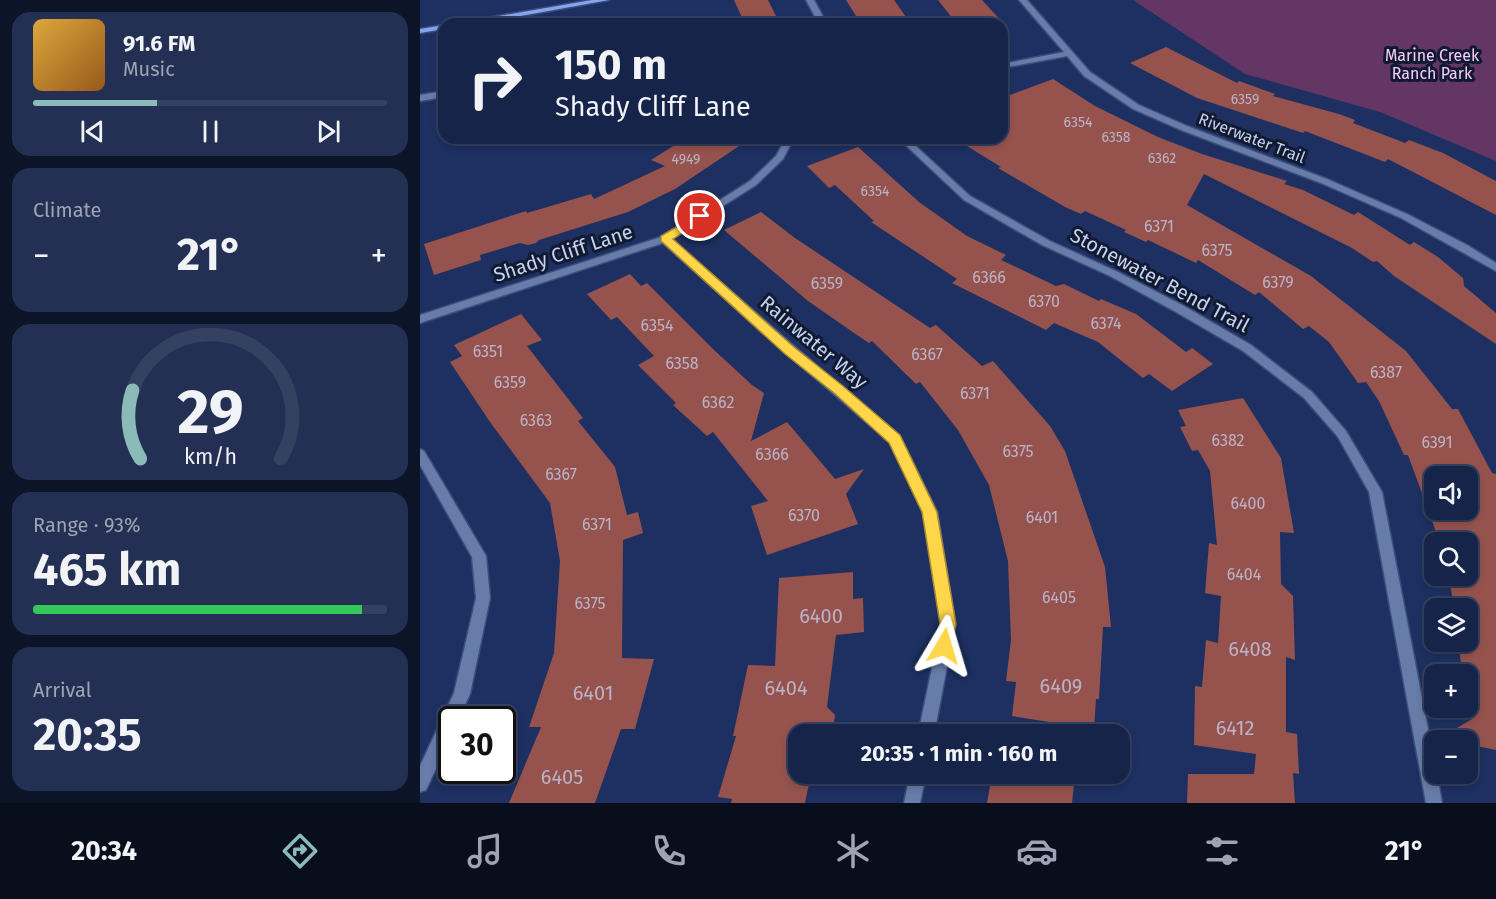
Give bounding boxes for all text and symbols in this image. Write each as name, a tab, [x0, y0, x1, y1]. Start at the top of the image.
text: 91.6 FM	[123, 30, 195, 57]
text: 150 m	[555, 40, 667, 90]
icon: right	[456, 42, 534, 120]
park label: Marine Creek Ranch Park	[1385, 46, 1480, 83]
text: Music	[123, 57, 175, 81]
text: Shady Cliff Lane	[555, 91, 751, 123]
house number: 6359	[1231, 91, 1259, 108]
street label: Riverwater Trail	[1196, 109, 1308, 167]
house number: 6354	[1064, 114, 1093, 131]
icon: previous	[76, 115, 109, 148]
icon: pause	[194, 115, 227, 148]
icon: next	[312, 115, 345, 148]
house number: 6358	[1101, 129, 1131, 146]
house number: 6362	[1148, 150, 1176, 167]
house number: 4949	[672, 151, 700, 168]
house number: 6354	[861, 183, 890, 200]
pin	[674, 190, 725, 241]
text: Climate	[33, 198, 101, 222]
icon: arrive	[683, 199, 716, 232]
house number: 6371	[1144, 217, 1174, 236]
street label: Shady Cliff Lane	[490, 219, 636, 287]
street label: Stonewater Bend Trail	[1066, 223, 1254, 337]
text: 21°	[177, 228, 243, 282]
text: −	[33, 236, 50, 276]
text: +	[371, 236, 387, 276]
house number: 6375	[1201, 241, 1233, 260]
house number: 6366	[972, 268, 1006, 287]
house number: 6379	[1262, 273, 1294, 292]
house number: 6359	[811, 274, 843, 293]
street label: Rainwater Way	[756, 290, 873, 394]
house number: 6370	[1028, 292, 1060, 311]
house number: 6374	[1090, 314, 1122, 333]
house number: 6354	[641, 316, 674, 335]
house number: 6351	[473, 342, 503, 361]
house number: 6367	[911, 345, 943, 364]
house number: 6358	[665, 354, 699, 373]
house number: 6387	[1370, 363, 1402, 382]
house number: 6359	[494, 373, 526, 392]
text: 29	[177, 375, 243, 450]
house number: 6371	[960, 384, 990, 403]
house number: 6362	[702, 393, 734, 412]
house number: 6363	[520, 411, 552, 430]
house number: 6382	[1212, 431, 1245, 450]
house number: 6391	[1421, 433, 1453, 452]
house number: 6375	[1002, 442, 1034, 461]
text: km/h	[183, 444, 237, 470]
house number: 6366	[755, 445, 789, 464]
house number: 6367	[545, 465, 577, 484]
map controls	[1424, 466, 1478, 784]
button: sound	[1424, 466, 1478, 520]
house number: 6400	[1231, 494, 1266, 513]
house number: 6370	[788, 506, 820, 525]
house number: 6401	[1026, 508, 1058, 527]
text: Range · 93%	[33, 513, 140, 537]
house number: 6371	[582, 515, 612, 534]
button: search	[1424, 532, 1478, 586]
text: 465 km	[33, 543, 181, 597]
house number: 6404	[1227, 565, 1262, 584]
house number: 6405	[1042, 588, 1076, 607]
house number: 6375	[574, 594, 606, 613]
button: layers	[1424, 598, 1478, 652]
house number: 6400	[799, 604, 843, 628]
position arrow	[912, 614, 976, 678]
house number: 6408	[1228, 637, 1272, 661]
button: +	[1424, 664, 1478, 718]
house number: 6409	[1040, 674, 1082, 698]
house number: 6404	[764, 676, 808, 700]
text: Arrival	[33, 678, 92, 702]
house number: 6401	[573, 681, 613, 705]
speed limit sign: 30	[438, 706, 516, 784]
text: 20:35	[33, 708, 142, 762]
house number: 6412	[1216, 716, 1254, 740]
button: −	[1424, 730, 1478, 784]
text: 20:35 · 1 min · 160 m	[861, 740, 1057, 767]
house number: 6405	[541, 765, 583, 789]
icon: directions	[279, 830, 321, 872]
icon: music	[464, 830, 506, 872]
icon: phone	[648, 830, 690, 872]
icon: climate	[832, 830, 874, 872]
icon: car	[1016, 830, 1058, 872]
icon: filters	[1201, 830, 1243, 872]
text: 20:34	[71, 835, 137, 867]
text: 21°	[1385, 835, 1425, 867]

